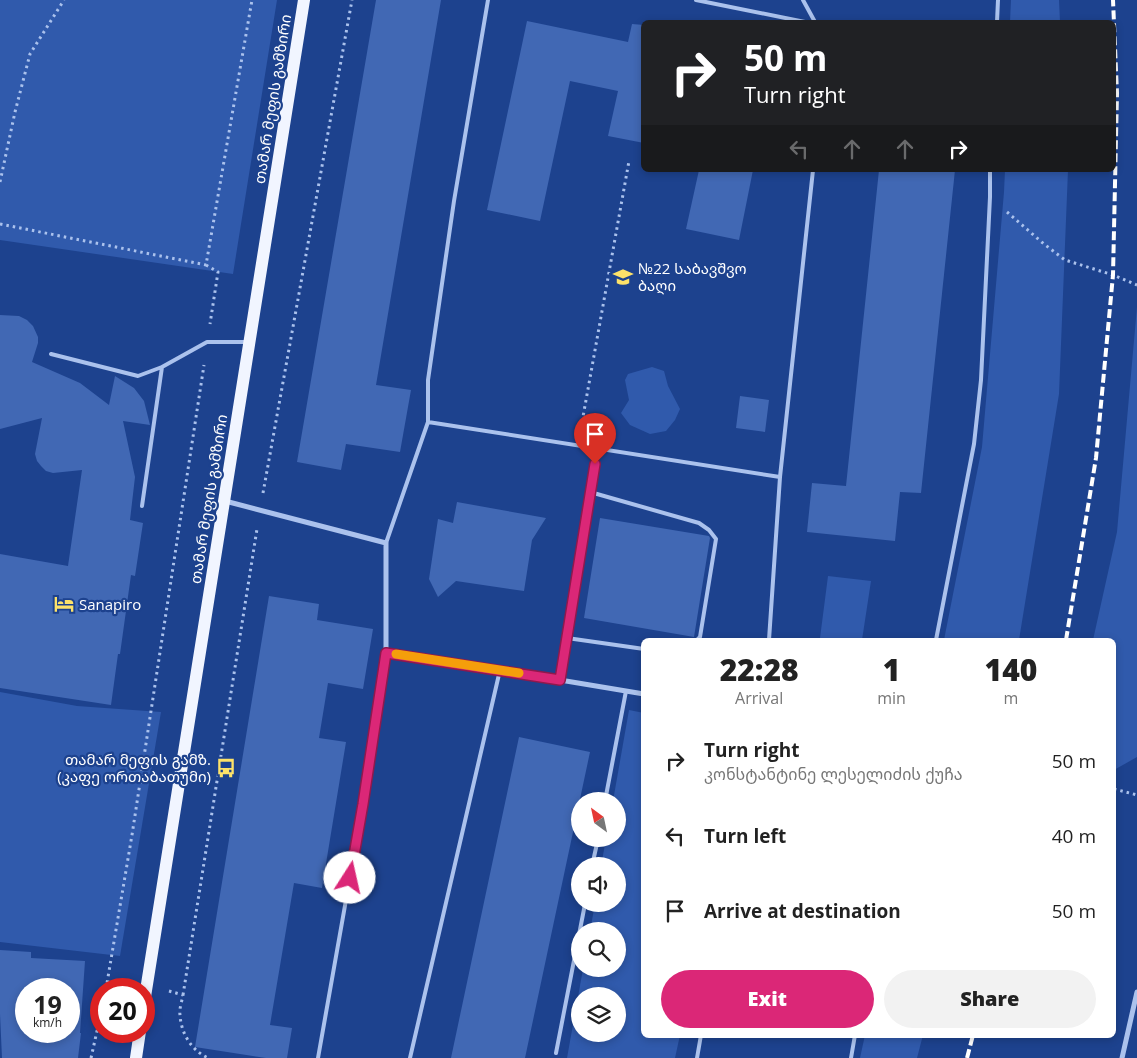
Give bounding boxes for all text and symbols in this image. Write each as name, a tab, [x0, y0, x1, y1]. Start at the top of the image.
street label: თამარ მეფის გამზირი	[249, 13, 295, 185]
text: 50 m	[744, 34, 827, 81]
icon: right	[661, 40, 726, 105]
text: Turn right	[744, 79, 846, 109]
icon: left	[785, 135, 813, 163]
icon: ahead	[838, 135, 866, 163]
icon: ahead	[891, 135, 919, 163]
icon: right	[944, 135, 972, 163]
place label: №22 საბავშვო ბაღი	[638, 258, 747, 295]
school or university icon: №22 საბავშვო ბაღი	[612, 266, 634, 288]
street label: თამარ მეფის გამზირი	[185, 413, 231, 585]
pin	[574, 413, 616, 464]
icon: arrive	[581, 420, 609, 448]
hotel icon: Sanapiro	[53, 593, 75, 615]
place label: Sanapiro	[79, 594, 141, 614]
text: 22:28	[720, 649, 799, 690]
text: 1	[883, 649, 900, 690]
text: 140	[985, 649, 1037, 690]
text: Arrival	[735, 687, 783, 709]
text: min	[877, 687, 906, 709]
text: m	[1004, 687, 1018, 709]
text: Turn right	[704, 737, 799, 763]
icon: right	[661, 747, 689, 775]
text: 50 m	[1052, 748, 1096, 774]
place label: თამარ მეფის გამზ. (კაფე ორთაბათუმი)	[57, 749, 211, 786]
bus stop icon: თამარ მეფის გამზ. (კაფე ორთაბათუმი)	[215, 757, 237, 779]
text: კონსტანტინე ლესელიძის ქუჩა	[704, 763, 963, 785]
north arrow	[571, 792, 626, 848]
map controls	[571, 792, 626, 1042]
icon: left	[661, 822, 689, 850]
text: Turn left	[704, 823, 786, 849]
text: 40 m	[1052, 823, 1096, 849]
position arrow	[323, 851, 375, 903]
button: sound	[571, 857, 626, 912]
icon: arrive	[661, 897, 689, 925]
text: Arrive at destination	[704, 898, 901, 924]
text: 50 m	[1052, 898, 1096, 924]
button: search	[571, 922, 626, 977]
button: Exit	[661, 970, 874, 1028]
button: Share	[884, 970, 1096, 1028]
speed limit sign: 20	[90, 978, 155, 1043]
text: 19	[33, 987, 62, 1021]
button: layers	[571, 987, 626, 1042]
text: km/h	[33, 1014, 62, 1031]

